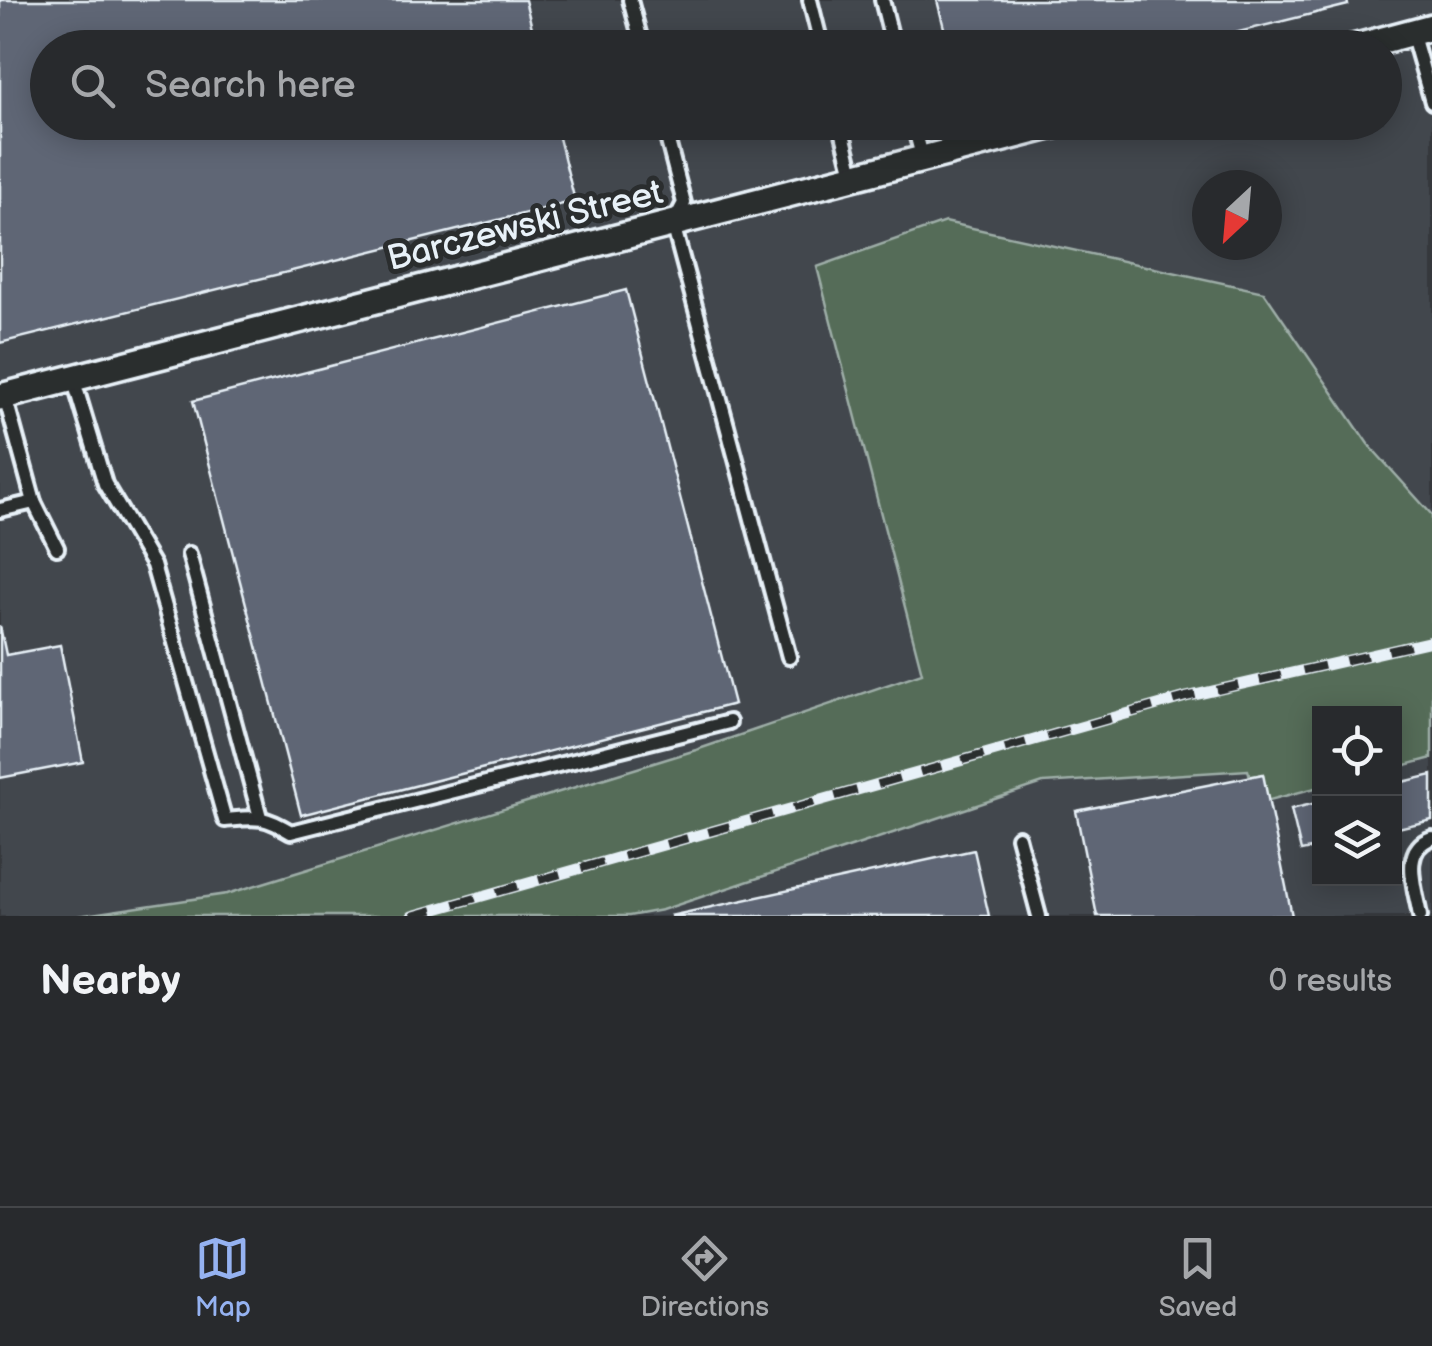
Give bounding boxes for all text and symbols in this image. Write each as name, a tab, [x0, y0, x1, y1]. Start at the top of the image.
search box	[30, 30, 1402, 140]
icon: search	[65, 58, 120, 113]
text: Search here	[145, 63, 356, 108]
north arrow	[1192, 170, 1282, 260]
street label: Barczewski Street	[383, 171, 667, 281]
map controls	[1312, 706, 1402, 886]
button: locate	[1312, 706, 1402, 796]
button: layers	[1312, 796, 1402, 886]
text: Nearby	[40, 956, 180, 1007]
text: 0 results	[1269, 962, 1392, 1001]
tab: Map	[195, 1231, 251, 1324]
tab: Directions	[640, 1231, 769, 1324]
tab: Saved	[1159, 1231, 1237, 1324]

